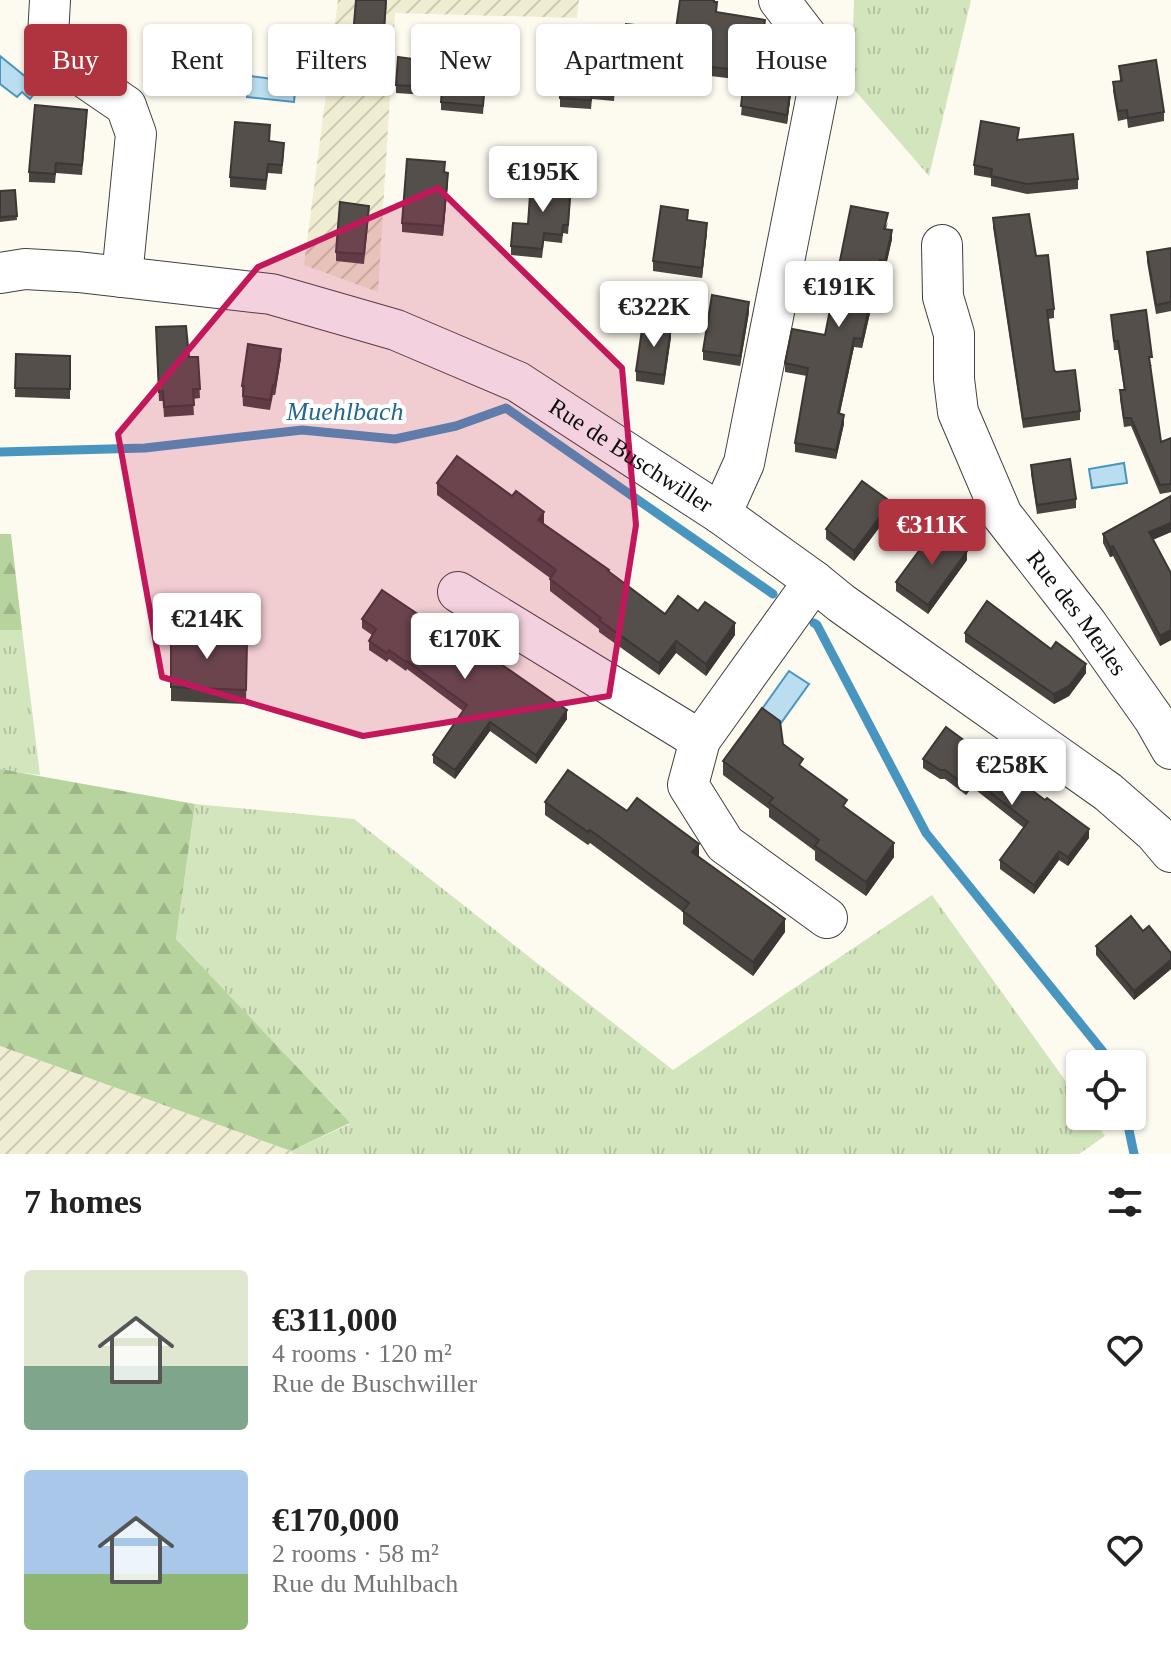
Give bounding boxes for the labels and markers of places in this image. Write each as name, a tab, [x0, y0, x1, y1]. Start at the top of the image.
pin: €195K	[487, 146, 599, 214]
pin: €191K	[783, 261, 895, 329]
pin: €322K	[598, 281, 710, 349]
pin: €311K	[876, 499, 988, 567]
pin: €214K	[151, 593, 263, 661]
pin: €170K	[409, 613, 521, 681]
pin: €258K	[956, 739, 1068, 807]

